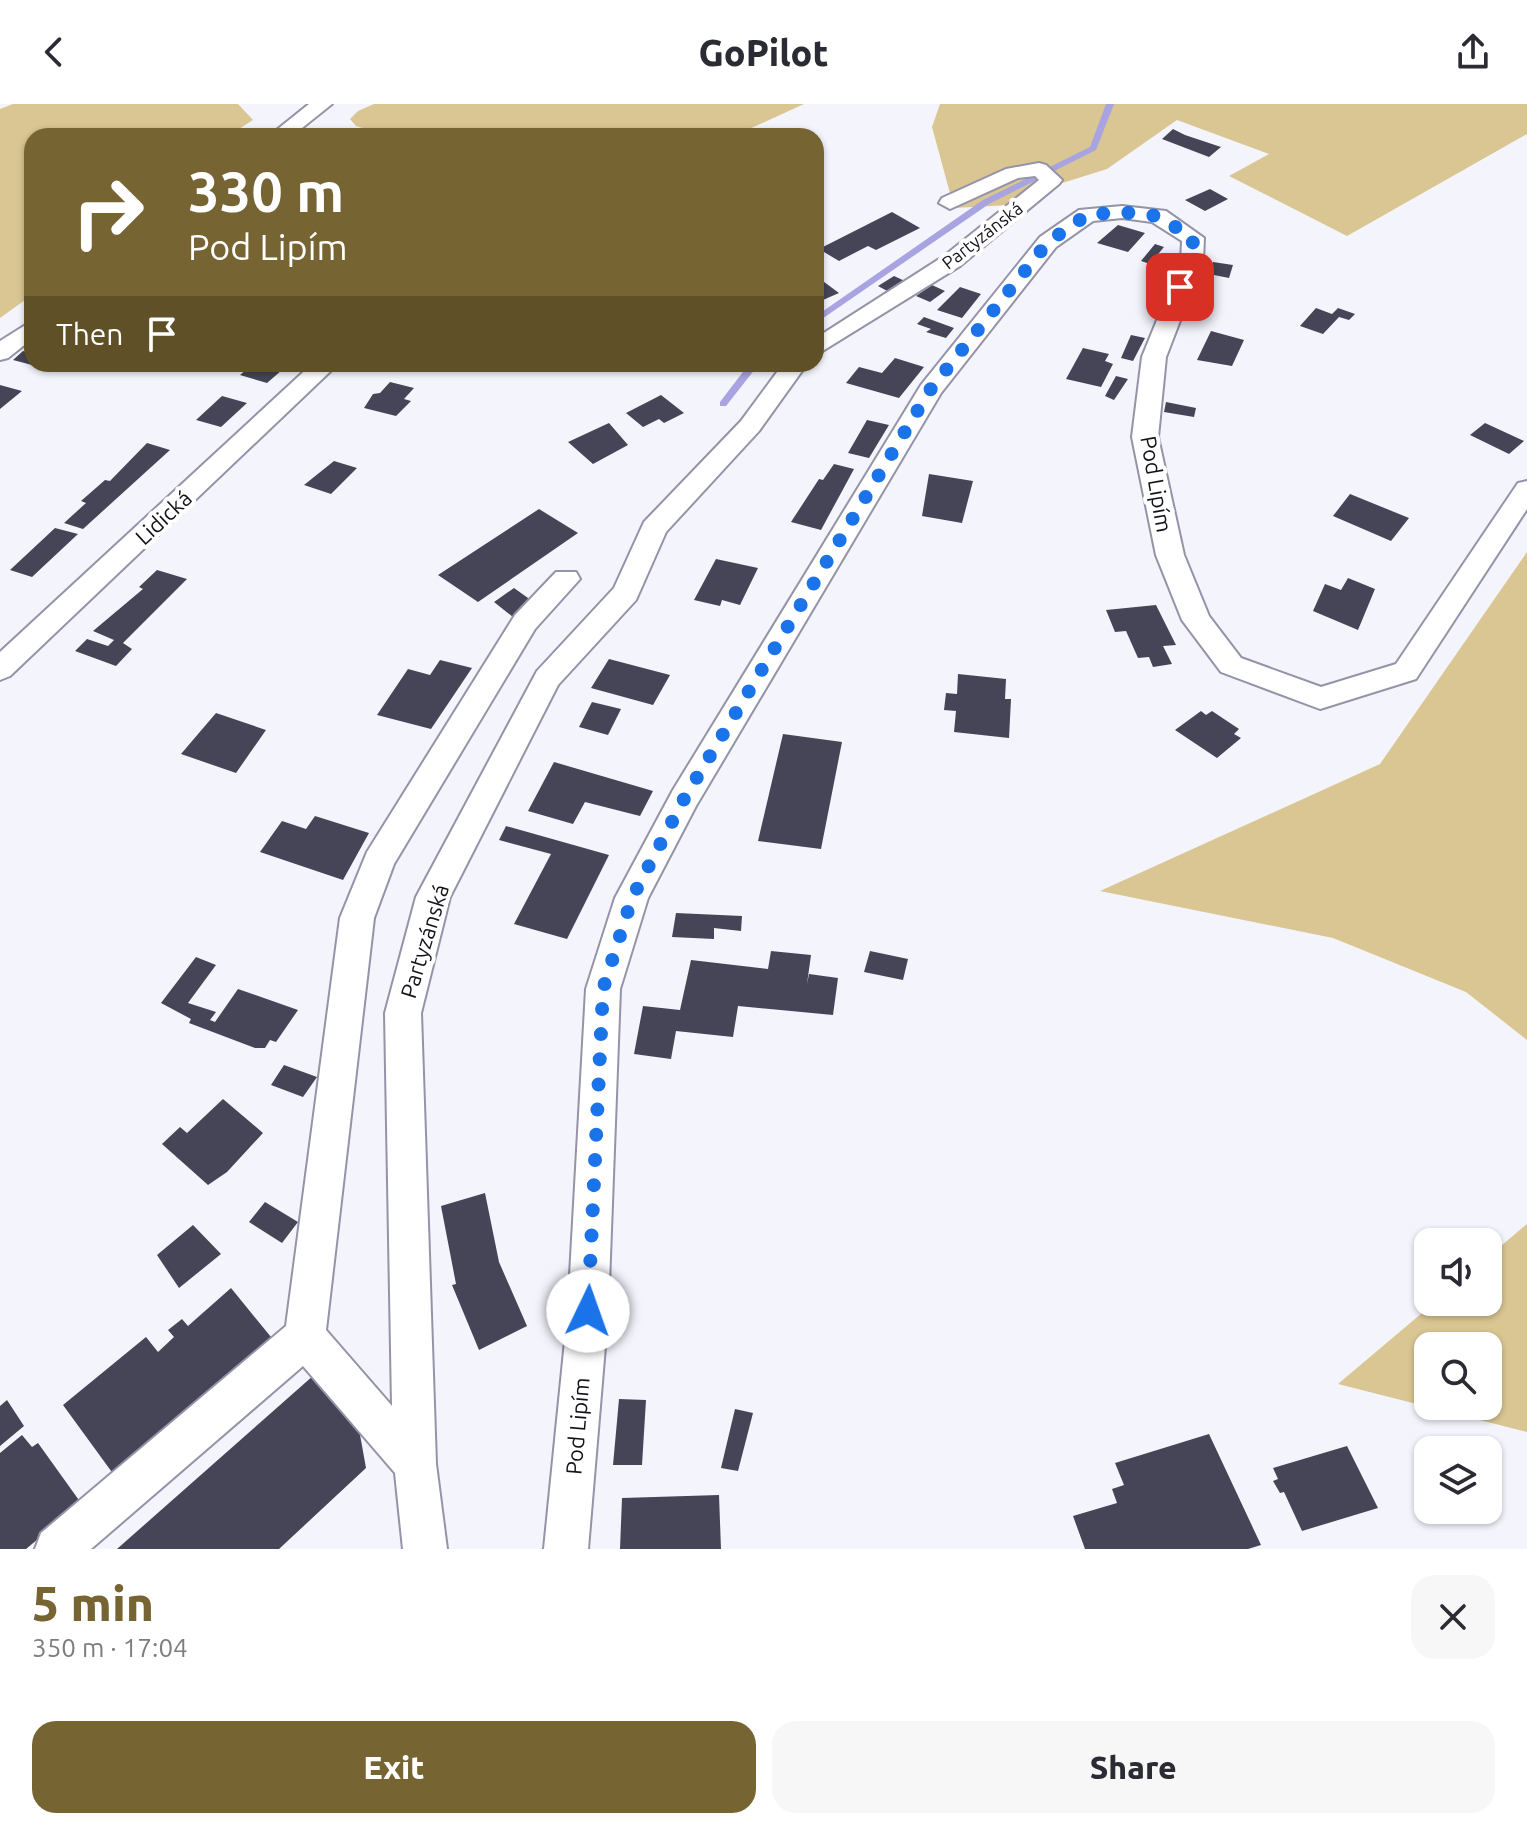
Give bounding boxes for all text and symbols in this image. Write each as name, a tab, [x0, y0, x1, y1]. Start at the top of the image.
icon: back	[32, 30, 76, 74]
icon: share	[1451, 30, 1495, 74]
text: GoPilot	[699, 32, 828, 73]
icon: right	[56, 160, 160, 264]
text: 330 m	[188, 160, 344, 223]
street label: Partyzánská	[938, 197, 1026, 273]
text: Pod Lipím	[188, 226, 347, 267]
pin	[1146, 253, 1214, 321]
icon: arrive	[1158, 265, 1202, 309]
icon: arrive	[140, 312, 184, 356]
text: Then	[56, 317, 124, 351]
street label: Pod Lipím	[1136, 434, 1178, 534]
street label: Lidická	[130, 485, 196, 549]
street label: Partyzánská	[395, 881, 453, 1001]
map controls	[1414, 1228, 1502, 1524]
button: sound	[1414, 1228, 1502, 1316]
position arrow	[546, 1269, 630, 1353]
button: search	[1414, 1332, 1502, 1420]
street label: Pod Lipím	[560, 1376, 594, 1476]
button: layers	[1414, 1436, 1502, 1524]
button: close	[1411, 1575, 1495, 1659]
text: 5 min	[32, 1576, 154, 1630]
text: 350 m · 17:04	[32, 1633, 188, 1662]
button: Exit	[32, 1721, 756, 1813]
button: Share	[772, 1721, 1495, 1813]

